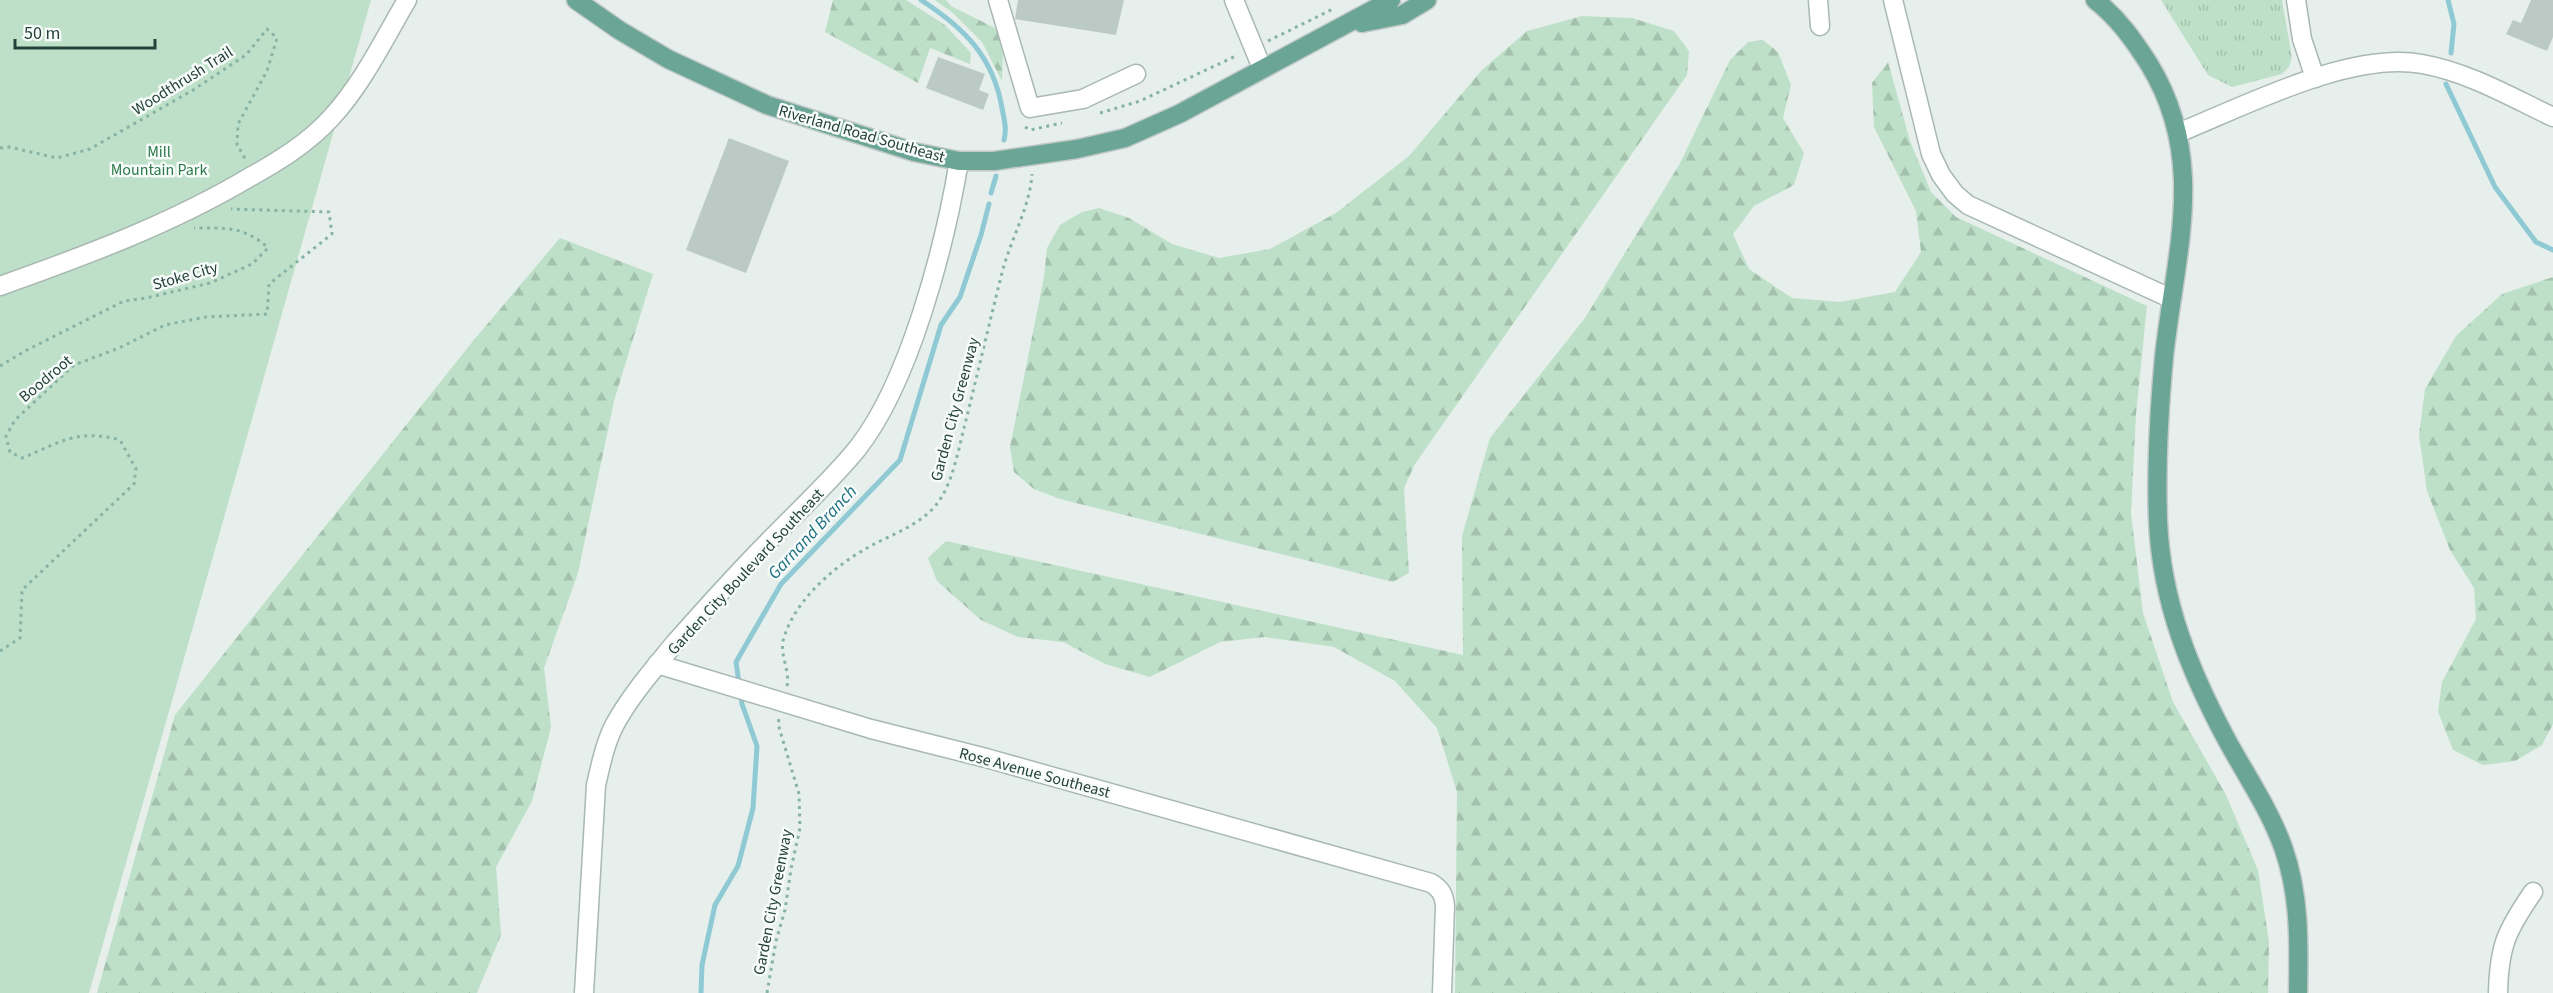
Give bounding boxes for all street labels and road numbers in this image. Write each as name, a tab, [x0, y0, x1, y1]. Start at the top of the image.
street label: Woodthrush Trail	[128, 41, 237, 121]
street label: Riverland Road Southeast	[776, 100, 948, 168]
street label: Stoke City	[150, 256, 221, 296]
street label: Garden City Greenway	[925, 334, 985, 484]
street label: Boodroot	[14, 350, 77, 408]
street label: Garden City Boulevard Southeast	[663, 483, 829, 660]
street label: Rose Avenue Southeast	[957, 742, 1113, 804]
street label: Garden City Greenway	[748, 827, 798, 977]

